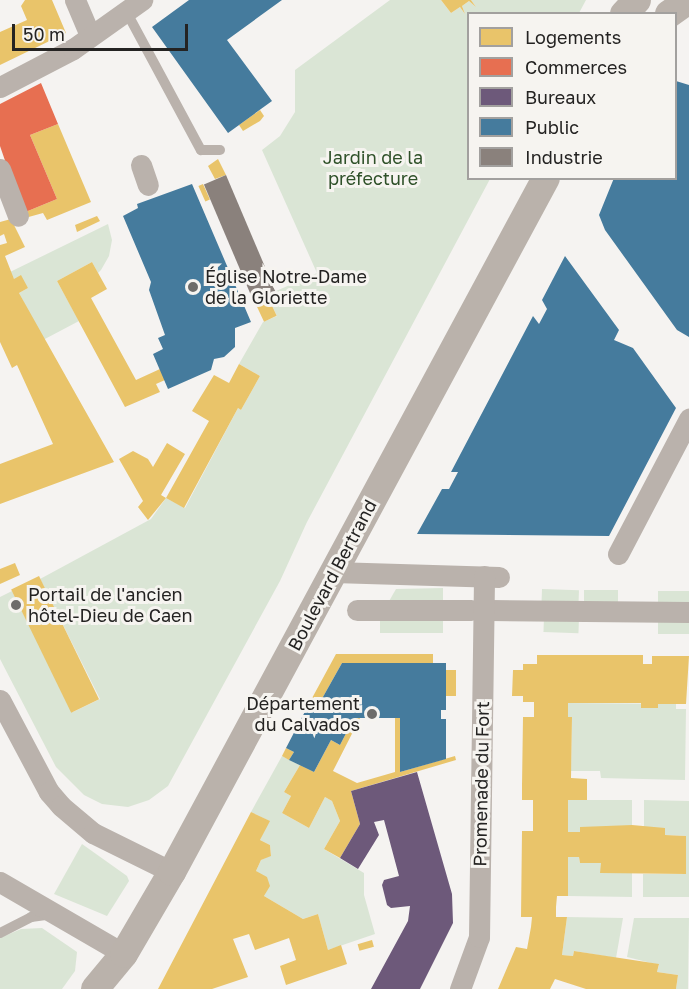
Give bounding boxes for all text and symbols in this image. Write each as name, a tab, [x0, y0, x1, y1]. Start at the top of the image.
scale bar	[15, 12, 190, 50]
legend	[467, 12, 677, 180]
text: 50 m	[23, 23, 65, 45]
text: Logements	[525, 26, 621, 48]
text: Commerces	[525, 56, 627, 78]
text: Bureaux	[525, 86, 596, 108]
text: Public	[525, 116, 579, 138]
text: Industrie	[525, 146, 603, 168]
park label: Jardin de la préfecture	[323, 147, 423, 190]
place label: Église Notre-Dame de la Gloriette	[205, 266, 367, 308]
marker: Église Notre-Dame de la Gloriette	[186, 280, 200, 294]
street label: Boulevard Bertrand	[283, 496, 381, 654]
place label: Portail de l'ancien hôtel-Dieu de Caen	[28, 584, 193, 626]
marker: Portail de l'ancien hôtel-Dieu de Caen	[9, 598, 23, 612]
place label: Département du Calvados	[246, 693, 360, 736]
street label: Promenade du Fort	[469, 701, 493, 867]
marker: Département du Calvados	[365, 707, 379, 721]

